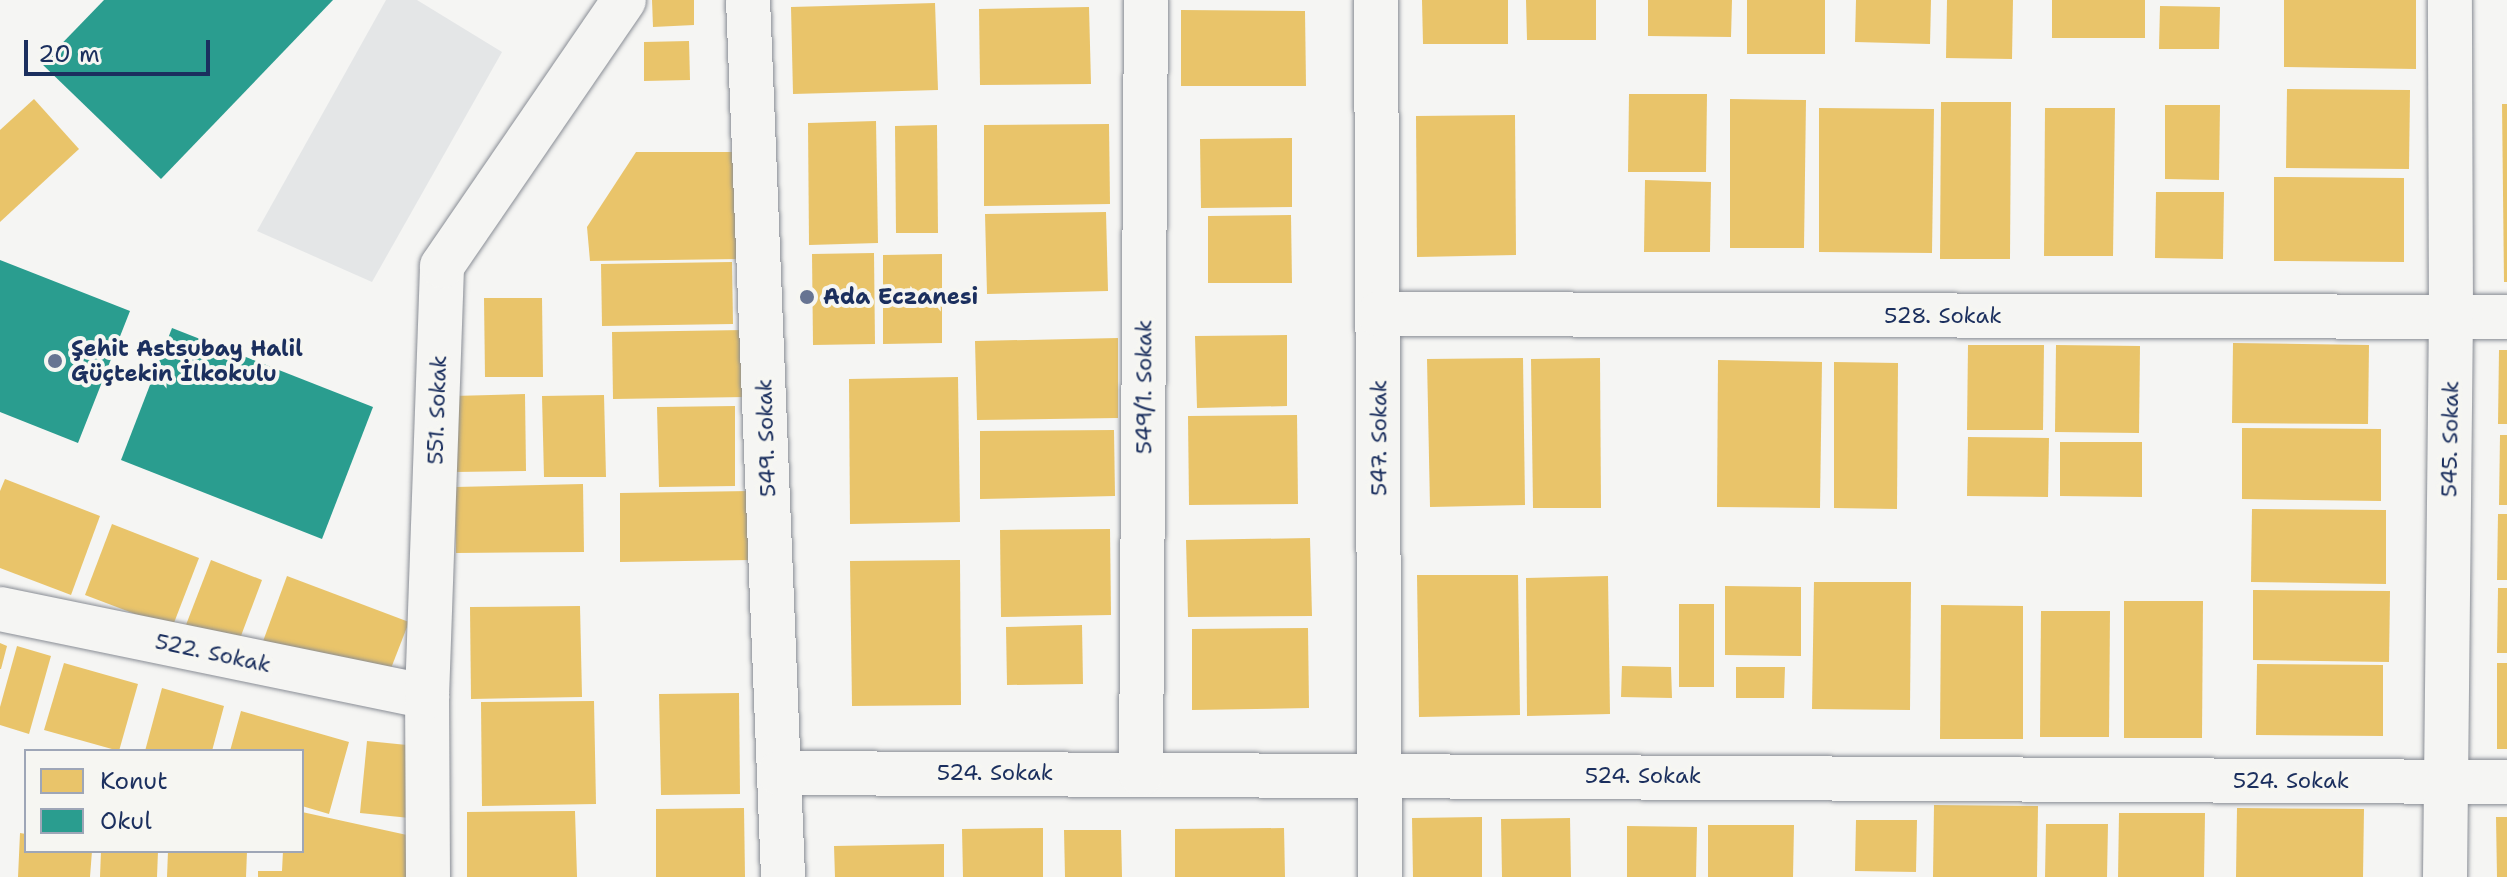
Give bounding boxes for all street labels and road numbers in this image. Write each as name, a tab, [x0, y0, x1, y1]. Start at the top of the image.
street label: 528. Sokak	[1884, 303, 2002, 329]
street label: 549/1. Sokak	[1131, 320, 1157, 454]
street label: 551. Sokak	[422, 355, 452, 465]
street label: 549. Sokak	[751, 378, 781, 498]
street label: 547. Sokak	[1366, 380, 1392, 496]
street label: 545. Sokak	[2436, 380, 2464, 498]
street label: 522. Sokak	[153, 628, 273, 678]
street label: 524. Sokak	[937, 760, 1053, 786]
street label: 524. Sokak	[1585, 763, 1701, 789]
street label: 524. Sokak	[2233, 768, 2349, 794]

